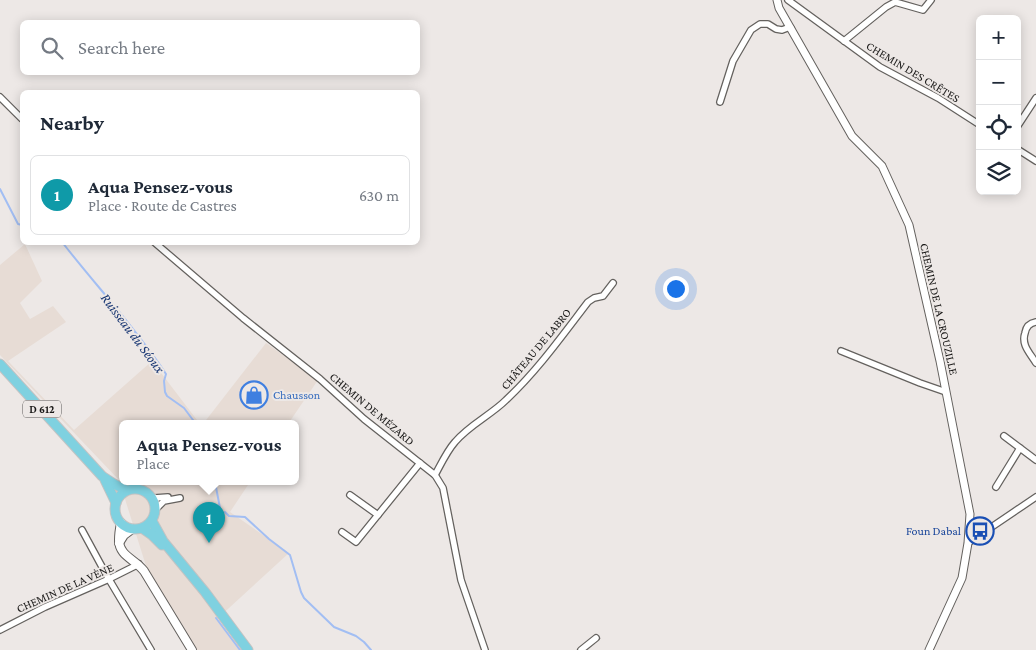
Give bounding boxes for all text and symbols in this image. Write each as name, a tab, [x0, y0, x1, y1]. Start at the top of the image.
map controls	[976, 15, 1021, 195]
button: +	[976, 15, 1021, 60]
search box	[20, 20, 420, 75]
icon: search	[38, 34, 66, 62]
text: Search here	[78, 37, 165, 58]
street label: CHEMIN DES CRÊTES	[864, 39, 963, 106]
button: −	[976, 60, 1021, 105]
button: locate	[976, 105, 1021, 150]
text: Nearby	[40, 111, 104, 135]
button: layers	[976, 150, 1021, 195]
text: Aqua Pensez-vous	[88, 176, 233, 197]
text: 1	[54, 187, 60, 204]
text: 630 m	[359, 187, 399, 204]
text: Place · Route de Castres	[88, 197, 237, 214]
street label: CHEMIN DE LA CROUZILLE	[917, 242, 961, 377]
your location	[663, 276, 689, 302]
water label: Ruisseau du Séoux	[98, 290, 169, 377]
street label: CHÂTEAU DE LABRO	[498, 305, 574, 393]
street label: CHEMIN DE MÉZARD	[327, 370, 417, 448]
shop icon: Chausson	[239, 380, 269, 410]
place label: Chausson	[273, 388, 321, 402]
road number: D 612	[23, 400, 61, 418]
popup	[119, 420, 299, 485]
text: Aqua Pensez-vous	[137, 434, 281, 455]
text: Place	[137, 455, 170, 472]
pin: 1	[193, 502, 225, 543]
bus stop icon: Foun Dabal	[965, 516, 995, 546]
place label: Foun Dabal	[906, 524, 961, 538]
street label: CHEMIN DE LA VÈNE	[14, 560, 116, 616]

